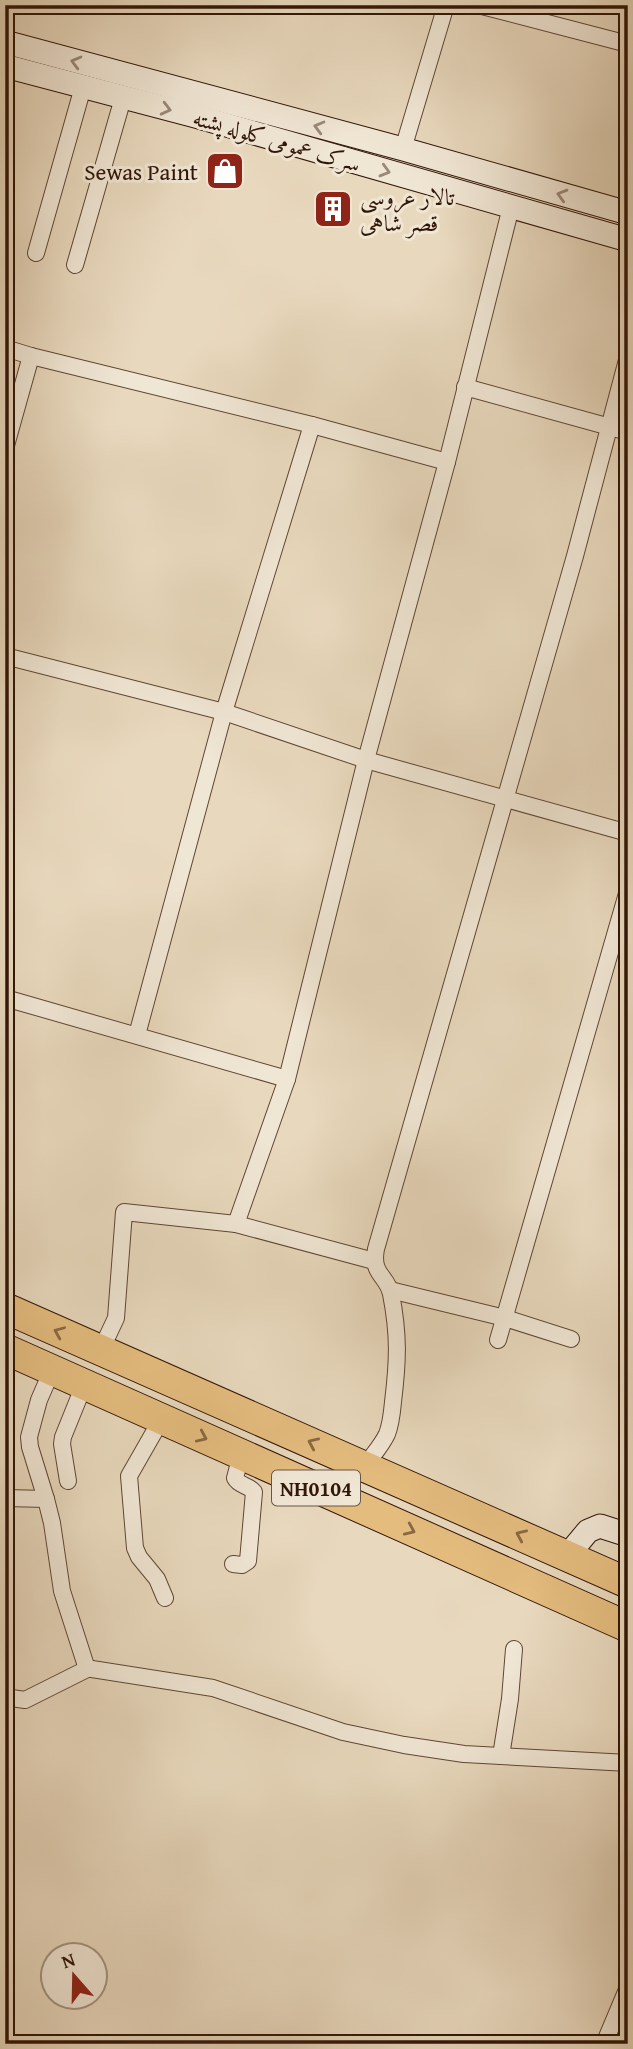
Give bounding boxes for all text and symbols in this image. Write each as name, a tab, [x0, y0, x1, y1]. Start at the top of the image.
one-way arrow	[70, 55, 82, 70]
street label: سرک عمومی کلوله پشته	[189, 100, 365, 180]
one-way arrow	[160, 101, 172, 115]
one-way arrow	[313, 121, 325, 135]
shop icon: Sewas Paint	[204, 150, 246, 192]
place label: Sewas Paint	[84, 155, 198, 188]
one-way arrow	[378, 162, 390, 177]
place label: تالار عروسی قصر شاهی	[360, 180, 455, 239]
building icon: تالار عروسی قصر شاهی	[312, 188, 354, 230]
one-way arrow	[556, 188, 568, 203]
one-way arrow	[54, 1326, 66, 1340]
one-way arrow	[195, 1429, 207, 1443]
one-way arrow	[308, 1437, 320, 1451]
road number: NH0104	[272, 1470, 360, 1506]
one-way arrow	[402, 1522, 415, 1536]
one-way arrow	[516, 1529, 528, 1543]
north arrow	[38, 1940, 108, 2010]
text: N	[57, 1945, 79, 1975]

